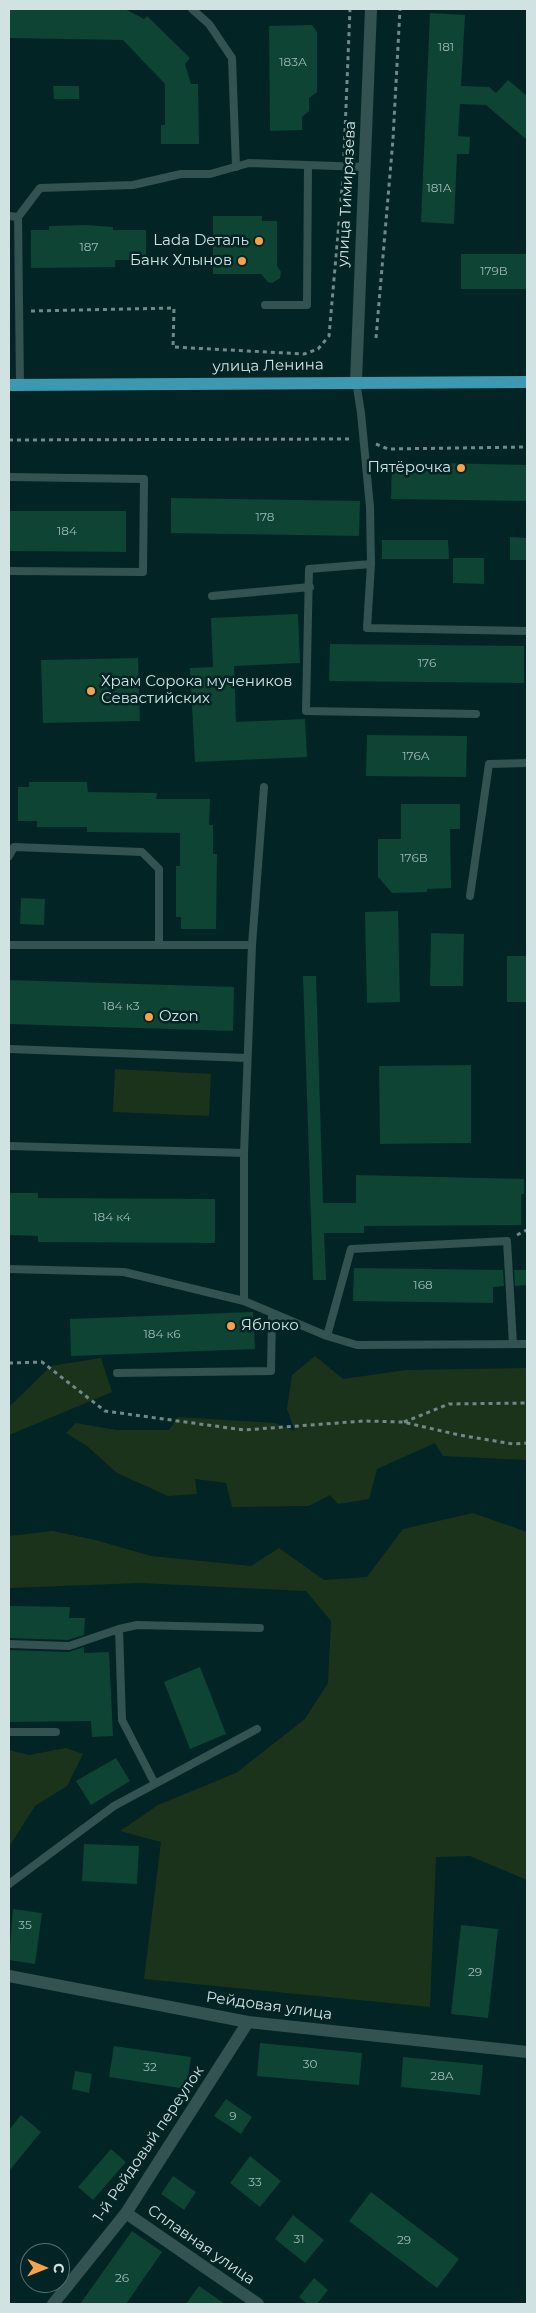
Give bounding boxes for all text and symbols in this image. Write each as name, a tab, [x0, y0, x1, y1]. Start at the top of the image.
house number: 181	[438, 40, 454, 54]
house number: 183А	[279, 55, 307, 69]
street label: улица Тимирязева	[334, 121, 360, 267]
house number: 181А	[426, 181, 452, 195]
place label: Lada Dеталь	[153, 232, 249, 250]
marker: Lada Dеталь	[253, 235, 265, 247]
house number: 187	[79, 240, 99, 254]
place label: Банк Хлынов	[130, 252, 232, 270]
marker: Банк Хлынов	[236, 255, 248, 267]
house number: 179В	[480, 264, 508, 278]
street label: улица Ленина	[212, 356, 324, 376]
place label: Пятёрочка	[367, 459, 451, 477]
marker: Пятёрочка	[455, 462, 467, 474]
house number: 178	[256, 510, 274, 524]
house number: 184	[57, 524, 77, 538]
house number: 176	[418, 656, 436, 670]
place label: Храм Сорока мучеников Севастийских	[101, 673, 292, 708]
marker: Храм Сорока мучеников Севастийских	[85, 685, 97, 697]
house number: 176А	[402, 749, 430, 763]
house number: 176В	[400, 851, 428, 865]
house number: 184 к3	[103, 999, 139, 1013]
place label: Ozon	[159, 1008, 199, 1026]
marker: Ozon	[143, 1011, 155, 1023]
house number: 184 к4	[93, 1210, 131, 1224]
house number: 168	[413, 1278, 433, 1292]
place label: Яблоко	[241, 1317, 299, 1335]
marker: Яблоко	[225, 1320, 237, 1332]
house number: 184 к6	[143, 1327, 181, 1341]
house number: 35	[18, 1918, 32, 1932]
house number: 29	[468, 1965, 482, 1979]
street label: Рейдовая улица	[205, 1988, 333, 2024]
house number: 30	[303, 2057, 317, 2071]
house number: 32	[143, 2060, 157, 2074]
street label: 1-й Рейдовый переулок	[90, 2063, 208, 2225]
house number: 28А	[430, 2069, 454, 2083]
house number: 9	[229, 2109, 237, 2123]
house number: 33	[248, 2175, 262, 2189]
street label: Сплавная улица	[144, 2201, 258, 2289]
house number: 31	[293, 2232, 305, 2246]
house number: 29	[397, 2233, 411, 2247]
north arrow	[20, 2243, 70, 2293]
text: С	[50, 2263, 68, 2273]
house number: 26	[115, 2271, 129, 2285]

